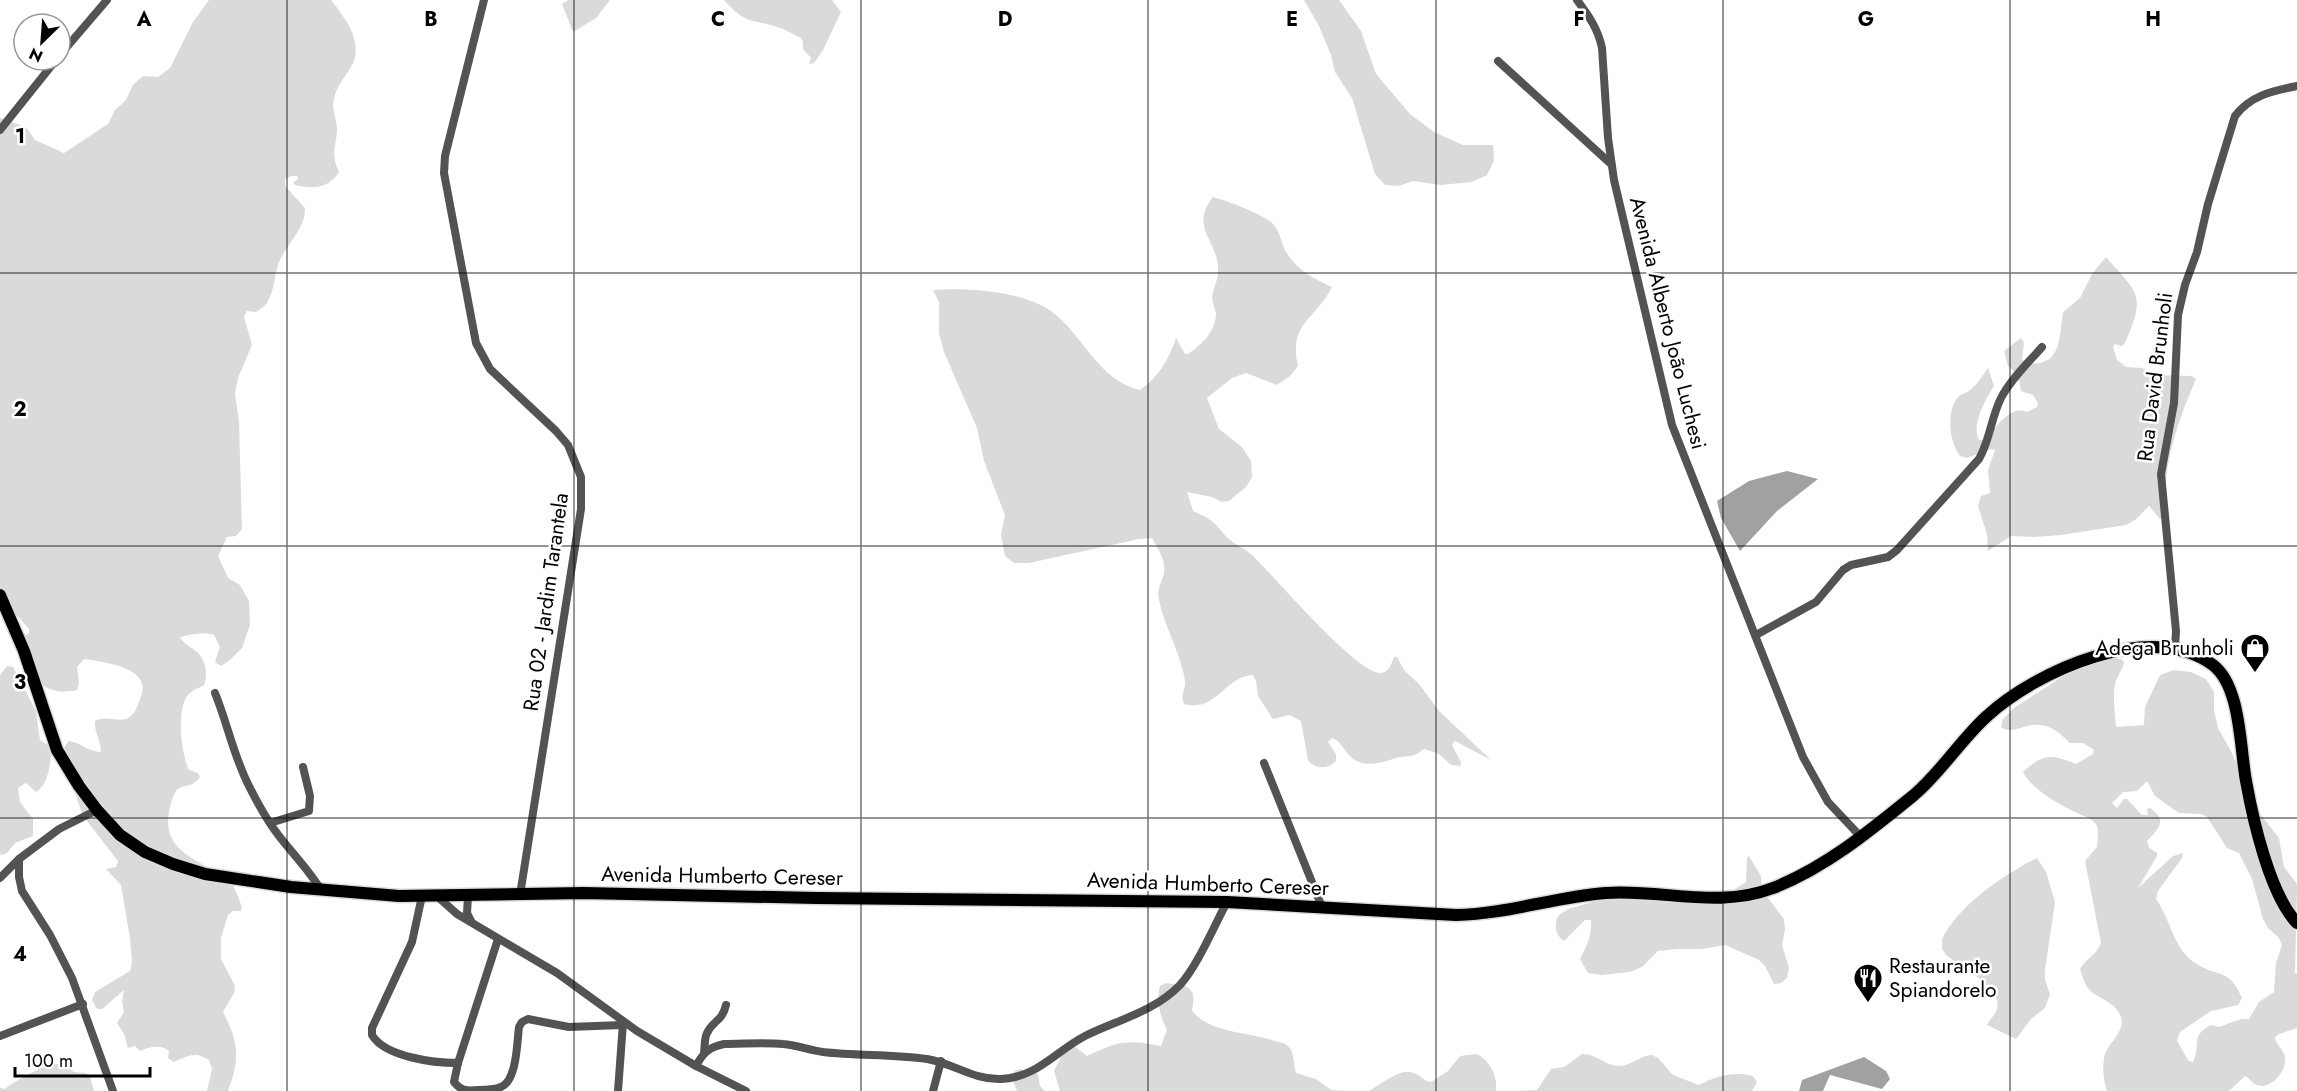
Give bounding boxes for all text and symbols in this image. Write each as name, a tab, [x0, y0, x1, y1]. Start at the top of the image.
text: A	[136, 5, 152, 34]
text: B	[424, 5, 438, 34]
text: C	[711, 5, 725, 34]
text: D	[998, 5, 1012, 34]
text: E	[1286, 5, 1298, 34]
text: F	[1573, 5, 1585, 34]
text: G	[1858, 5, 1874, 34]
text: H	[2145, 5, 2161, 34]
north arrow	[12, 12, 72, 72]
text: N	[25, 42, 46, 68]
text: 1	[15, 122, 25, 151]
street label: Avenida Alberto João Luchesi	[1622, 194, 1714, 452]
street label: Rua David Brunholi	[2130, 291, 2180, 463]
text: 2	[13, 395, 27, 424]
street label: Rua 02 - Jardim Tarantela	[516, 491, 576, 713]
shop icon: Adega Brunholi	[2239, 632, 2271, 674]
place label: Adega Brunholi	[2095, 633, 2234, 663]
text: 3	[14, 668, 26, 697]
street label: Avenida Humberto Cereser	[601, 859, 844, 893]
street label: Avenida Humberto Cereser	[1087, 865, 1330, 903]
text: 4	[13, 940, 27, 969]
place label: Restaurante Spiandorelo	[1889, 951, 1997, 1005]
restaurant icon: Restaurante Spiandorelo	[1852, 962, 1884, 1004]
scale bar	[15, 1040, 150, 1078]
text: 100 m	[24, 1048, 73, 1074]

